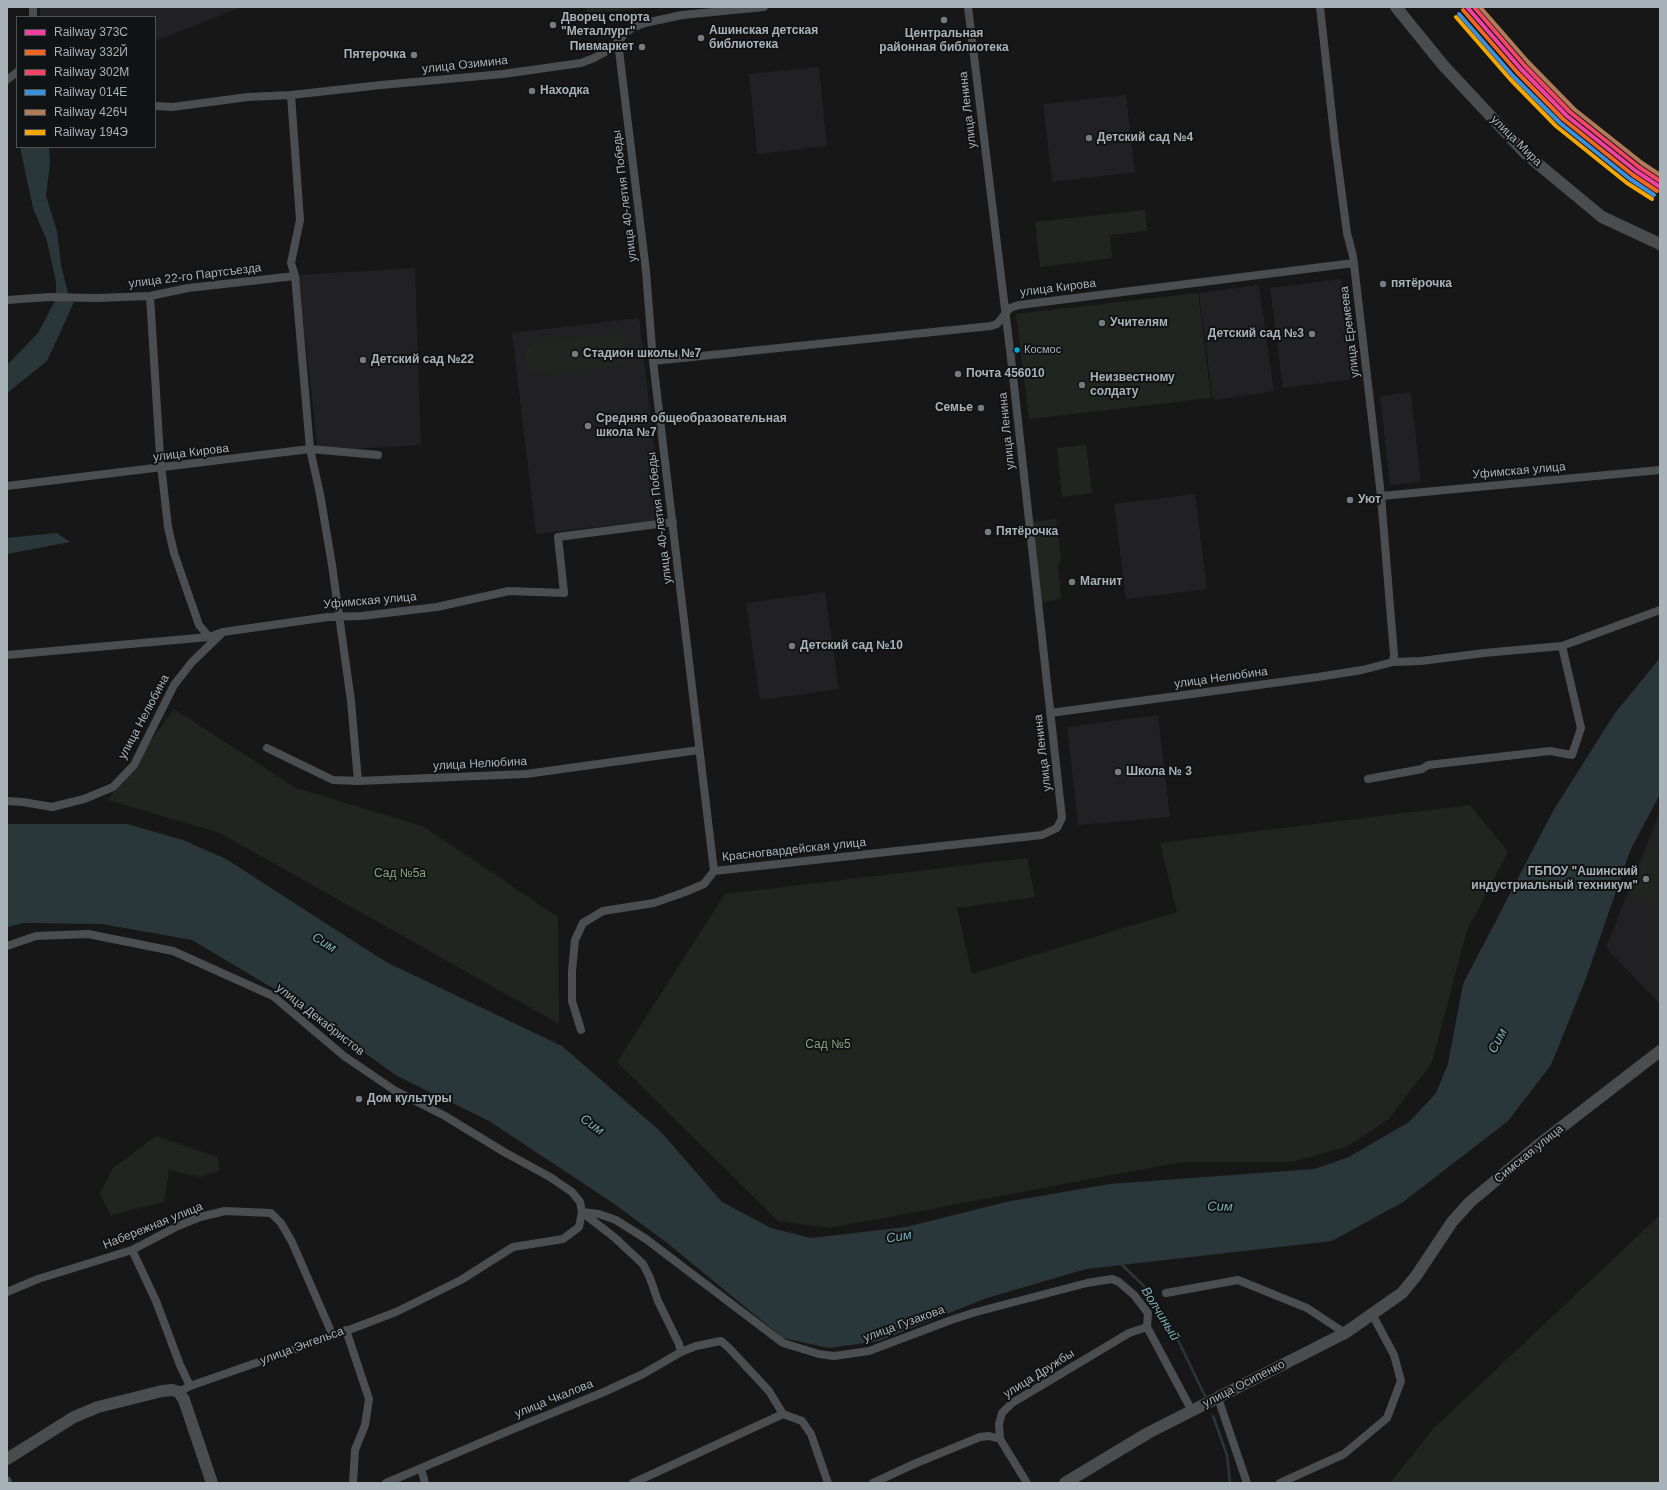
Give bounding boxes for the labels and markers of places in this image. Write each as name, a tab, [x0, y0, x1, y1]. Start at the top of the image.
place label: Дворец спорта "Металлург"	[561, 11, 650, 39]
marker: Центральная районная библиотека	[939, 15, 949, 25]
marker: Дворец спорта "Металлург"	[548, 20, 558, 30]
place label: Ашинская детская библиотека	[709, 24, 818, 52]
place label: Центральная районная библиотека	[879, 27, 1009, 55]
marker: Ашинская детская библиотека	[696, 33, 706, 43]
place label: Пивмаркет	[570, 40, 634, 54]
marker: Пивмаркет	[637, 42, 647, 52]
place label: Пятерочка	[344, 48, 406, 62]
marker: Пятерочка	[409, 50, 419, 60]
place label: Находка	[540, 84, 589, 98]
marker: Находка	[527, 86, 537, 96]
place label: Детский сад №4	[1097, 131, 1193, 145]
marker: Детский сад №4	[1084, 133, 1094, 143]
place label: пятёрочка	[1391, 277, 1452, 291]
marker: пятёрочка	[1378, 279, 1388, 289]
place label: Учителям	[1110, 316, 1168, 330]
marker: Учителям	[1097, 318, 1107, 328]
place label: Детский сад №3	[1208, 327, 1304, 341]
marker: Детский сад №3	[1307, 329, 1317, 339]
place label: Космос	[1024, 343, 1061, 357]
marker: Космос	[1012, 345, 1022, 355]
place label: Стадион школы №7	[583, 347, 701, 361]
marker: Стадион школы №7	[570, 349, 580, 359]
place label: Детский сад №22	[371, 353, 474, 367]
marker: Детский сад №22	[358, 355, 368, 365]
place label: Почта 456010	[966, 367, 1045, 381]
marker: Почта 456010	[953, 369, 963, 379]
place label: Неизвестному солдату	[1090, 371, 1175, 399]
marker: Неизвестному солдату	[1077, 380, 1087, 390]
place label: Семье	[935, 401, 973, 415]
marker: Семье	[976, 403, 986, 413]
place label: Средняя общеобразовательная школа №7	[596, 412, 787, 440]
marker: Средняя общеобразовательная школа №7	[583, 421, 593, 431]
place label: Уют	[1358, 493, 1381, 507]
marker: Уют	[1345, 495, 1355, 505]
place label: Пятёрочка	[996, 525, 1058, 539]
marker: Пятёрочка	[983, 527, 993, 537]
place label: Магнит	[1080, 575, 1122, 589]
marker: Магнит	[1067, 577, 1077, 587]
place label: Детский сад №10	[800, 639, 903, 653]
marker: Детский сад №10	[787, 641, 797, 651]
place label: Школа № 3	[1126, 765, 1192, 779]
marker: Школа № 3	[1113, 767, 1123, 777]
place label: ГБПОУ "Ашинский индустриальный техникум"	[1471, 865, 1638, 893]
marker: ГБПОУ "Ашинский индустриальный техникум"	[1641, 874, 1651, 884]
place label: Дом культуры	[367, 1092, 452, 1106]
marker: Дом культуры	[354, 1094, 364, 1104]

